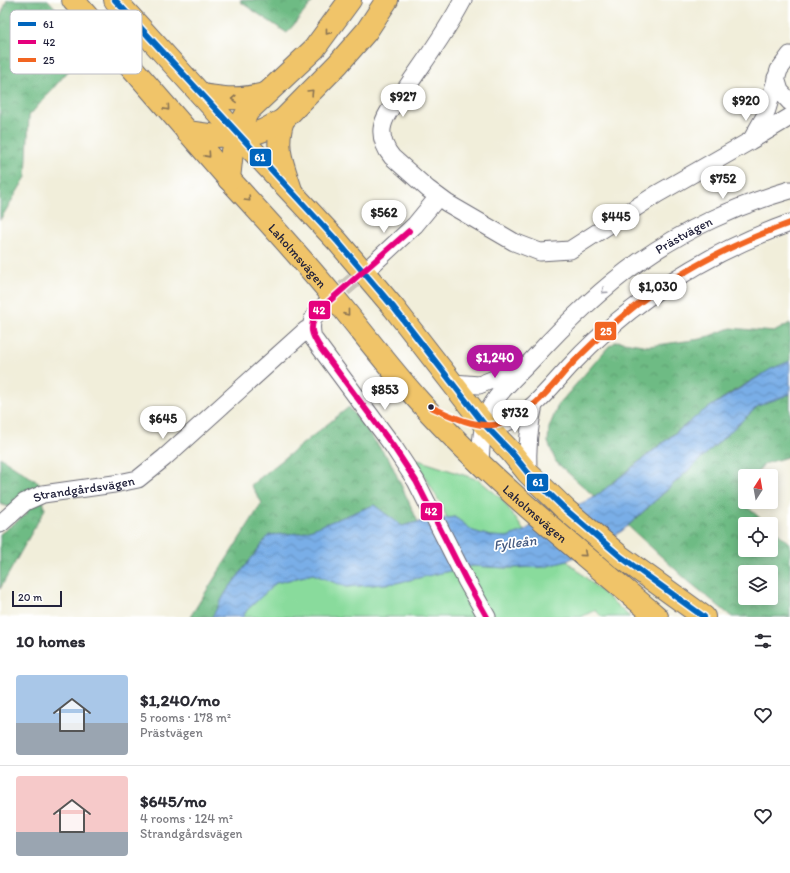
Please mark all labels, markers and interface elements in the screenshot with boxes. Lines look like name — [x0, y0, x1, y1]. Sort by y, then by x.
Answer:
legend — [10, 10, 142, 74]
text: 61 — [43, 18, 54, 31]
one-way arrow — [325, 27, 332, 34]
text: 42 — [43, 36, 56, 49]
text: 25 — [43, 54, 55, 67]
pin: $927 — [379, 84, 427, 118]
pin: $920 — [722, 88, 770, 122]
one-way arrow — [306, 89, 313, 97]
text: $927 — [390, 89, 416, 104]
text: $920 — [732, 93, 760, 108]
one-way arrow — [231, 94, 237, 103]
one-way arrow — [162, 104, 169, 111]
line badge: 61 — [249, 148, 272, 167]
one-way arrow — [203, 151, 210, 158]
text: 61 — [255, 151, 266, 164]
pin: $752 — [699, 166, 747, 200]
text: $752 — [710, 171, 736, 186]
one-way arrow — [243, 194, 251, 202]
pin: $562 — [360, 200, 408, 234]
pin: $445 — [592, 204, 640, 238]
text: $562 — [370, 205, 398, 220]
text: $445 — [601, 209, 631, 224]
street label: Prästvägen — [652, 213, 715, 257]
street label: Laholmsvägen — [266, 220, 330, 291]
pin: $1,030 — [625, 274, 691, 308]
text: $1,030 — [639, 279, 677, 294]
one-way arrow — [602, 286, 609, 293]
line badge: 42 — [308, 300, 331, 320]
text: 42 — [313, 304, 325, 317]
one-way arrow — [342, 308, 349, 315]
line badge: 25 — [594, 321, 617, 341]
text: 25 — [600, 325, 612, 338]
pin: $1,240 — [462, 345, 528, 379]
text: $1,240 — [476, 350, 514, 365]
pin: $853 — [361, 377, 409, 411]
text: $853 — [371, 382, 399, 397]
pin: $732 — [491, 400, 539, 434]
unlabelled marker — [426, 402, 436, 412]
text: $732 — [502, 405, 528, 420]
pin: $645 — [139, 406, 187, 440]
text: $645 — [149, 411, 177, 426]
north arrow — [738, 469, 778, 509]
map controls — [738, 469, 778, 605]
street label: Strandgårdsvägen — [31, 472, 136, 505]
line badge: 61 — [526, 473, 549, 492]
text: 61 — [533, 476, 544, 489]
street label: Laholmsvägen — [500, 481, 571, 546]
line badge: 42 — [420, 502, 443, 521]
text: 42 — [425, 505, 437, 518]
button: locate — [738, 517, 778, 557]
water label: Fylleån — [493, 532, 538, 554]
one-way arrow — [579, 550, 586, 557]
button: layers — [738, 565, 778, 605]
scale bar — [12, 589, 62, 608]
text: 20 m — [18, 591, 42, 604]
icon: filters — [752, 630, 774, 652]
text: 10 homes — [16, 631, 85, 651]
text: $1,240/mo — [140, 690, 220, 710]
icon: home — [48, 691, 96, 739]
icon: heart — [752, 704, 774, 726]
text: 5 rooms · 178 m² — [140, 710, 231, 725]
text: Prästvägen — [140, 725, 203, 740]
text: $645/mo — [140, 791, 207, 811]
icon: home — [48, 792, 96, 840]
icon: heart — [752, 805, 774, 827]
text: 4 rooms · 124 m² — [140, 811, 233, 826]
text: Strandgårdsvägen — [140, 826, 243, 841]

